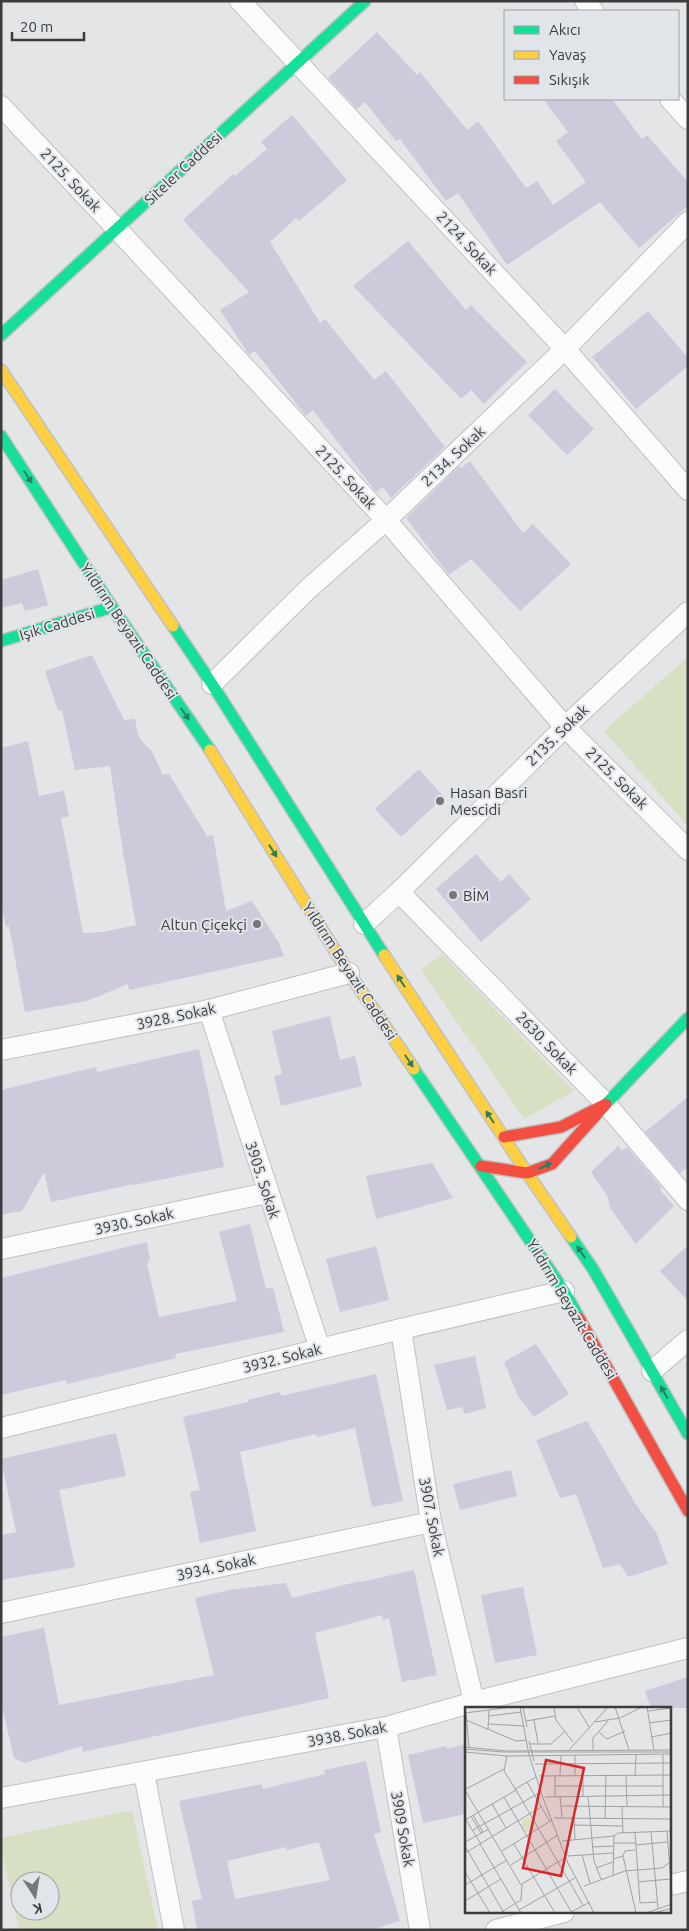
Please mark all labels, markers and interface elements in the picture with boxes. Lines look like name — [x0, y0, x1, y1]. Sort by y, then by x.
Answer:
scale bar — [12, 10, 85, 42]
legend — [504, 10, 679, 100]
text: 20 m — [20, 18, 53, 35]
text: Akıcı — [549, 21, 581, 38]
text: Yavaş — [549, 46, 586, 63]
text: Sıkışık — [549, 71, 590, 88]
street label: Siteler Caddesi — [141, 128, 225, 208]
street label: 2125. Sokak — [37, 145, 105, 216]
street label: 2124. Sokak — [433, 208, 501, 279]
street label: 2134. Sokak — [418, 422, 489, 490]
street label: 2125. Sokak — [312, 442, 380, 513]
one-way arrow — [23, 470, 32, 483]
street label: Yıldırım Beyazıt Caddesi — [77, 560, 181, 702]
street label: Işık Caddesi — [17, 604, 97, 644]
street label: 2135. Sokak — [522, 701, 592, 769]
one-way arrow — [180, 707, 190, 721]
street label: 2125. Sokak — [583, 744, 652, 813]
place label: Hasan Basri Mescidi — [450, 784, 527, 818]
marker: Hasan Basri Mescidi — [434, 795, 446, 807]
one-way arrow — [269, 844, 278, 857]
place label: BİM — [463, 887, 489, 904]
marker: BİM — [447, 889, 459, 901]
street label: Yıldırım Beyazıt Caddesi — [299, 899, 401, 1043]
place label: Altun Çiçekçi — [161, 916, 247, 933]
marker: Altun Çiçekçi — [251, 918, 263, 930]
one-way arrow — [397, 974, 406, 988]
street label: 3928. Sokak — [135, 999, 218, 1033]
street label: 2630. Sokak — [513, 1008, 581, 1078]
one-way arrow — [404, 1054, 414, 1067]
one-way arrow — [486, 1110, 495, 1124]
street label: 3905. Sokak — [242, 1139, 284, 1221]
one-way arrow — [538, 1161, 552, 1169]
street label: 3930. Sokak — [93, 1204, 176, 1238]
street label: Yıldırım Beyazıt Caddesi — [523, 1236, 621, 1382]
one-way arrow — [576, 1245, 586, 1258]
street label: 3932. Sokak — [241, 1340, 323, 1376]
one-way arrow — [659, 1385, 668, 1398]
street label: 3907. Sokak — [416, 1476, 448, 1559]
street label: 3934. Sokak — [175, 1550, 258, 1584]
inset map — [465, 1707, 672, 1914]
street label: 3938. Sokak — [306, 1718, 389, 1750]
street label: 3909 Sokak — [388, 1790, 418, 1869]
north arrow — [10, 1871, 60, 1921]
text: K — [31, 1900, 44, 1918]

